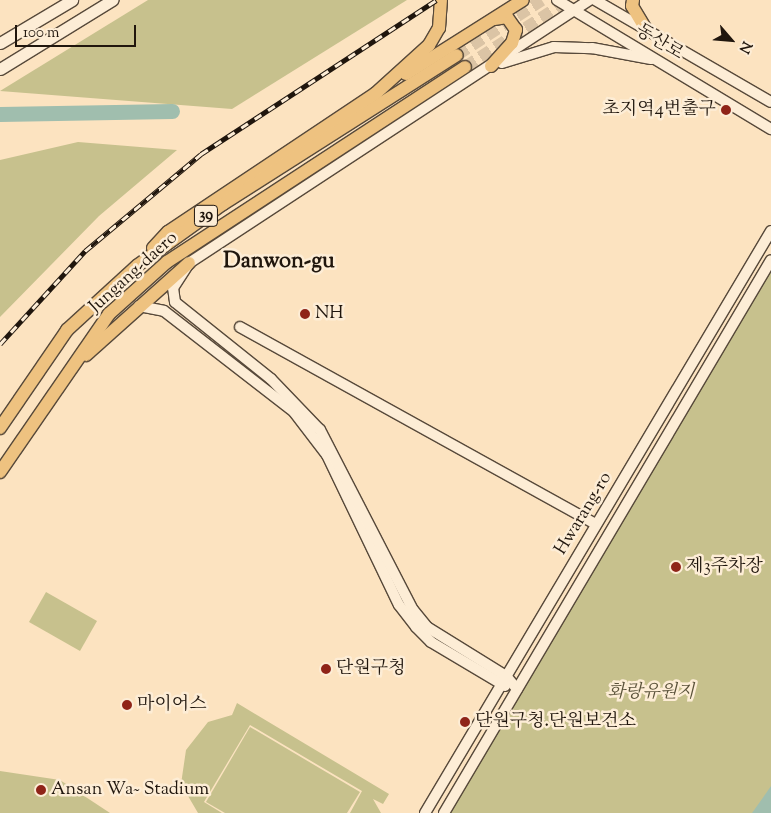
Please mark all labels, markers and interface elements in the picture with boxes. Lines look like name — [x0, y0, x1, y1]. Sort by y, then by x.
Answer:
scale bar — [18, 15, 139, 47]
north arrow — [706, 15, 756, 65]
street label: 동산로 — [631, 20, 687, 66]
text: 100 m — [23, 23, 59, 44]
text: N — [733, 37, 756, 56]
place label: 초지역4번출구 — [603, 99, 716, 121]
marker: 초지역4번출구 — [720, 104, 732, 116]
road number: 39 — [194, 202, 218, 230]
street label: Jungang-daero — [85, 228, 183, 318]
district label: Danwon-gu — [223, 250, 335, 276]
place label: NH — [315, 303, 344, 325]
marker: NH — [299, 308, 311, 320]
street label: Hwarang-ro — [551, 469, 617, 559]
place label: 제3주차장 — [686, 556, 763, 578]
marker: 제3주차장 — [670, 561, 682, 573]
place label: 단원구청 — [336, 658, 406, 680]
marker: 단원구청 — [320, 663, 332, 675]
park label: 화랑유원지 — [608, 682, 694, 704]
place label: 마이어스 — [137, 694, 207, 716]
marker: 마이어스 — [121, 699, 133, 711]
place label: 단원구청.단원보건소 — [475, 711, 636, 733]
marker: 단원구청.단원보건소 — [459, 716, 471, 728]
place label: Ansan Wa~ Stadium — [51, 779, 209, 801]
marker: Ansan Wa~ Stadium — [35, 784, 47, 796]

